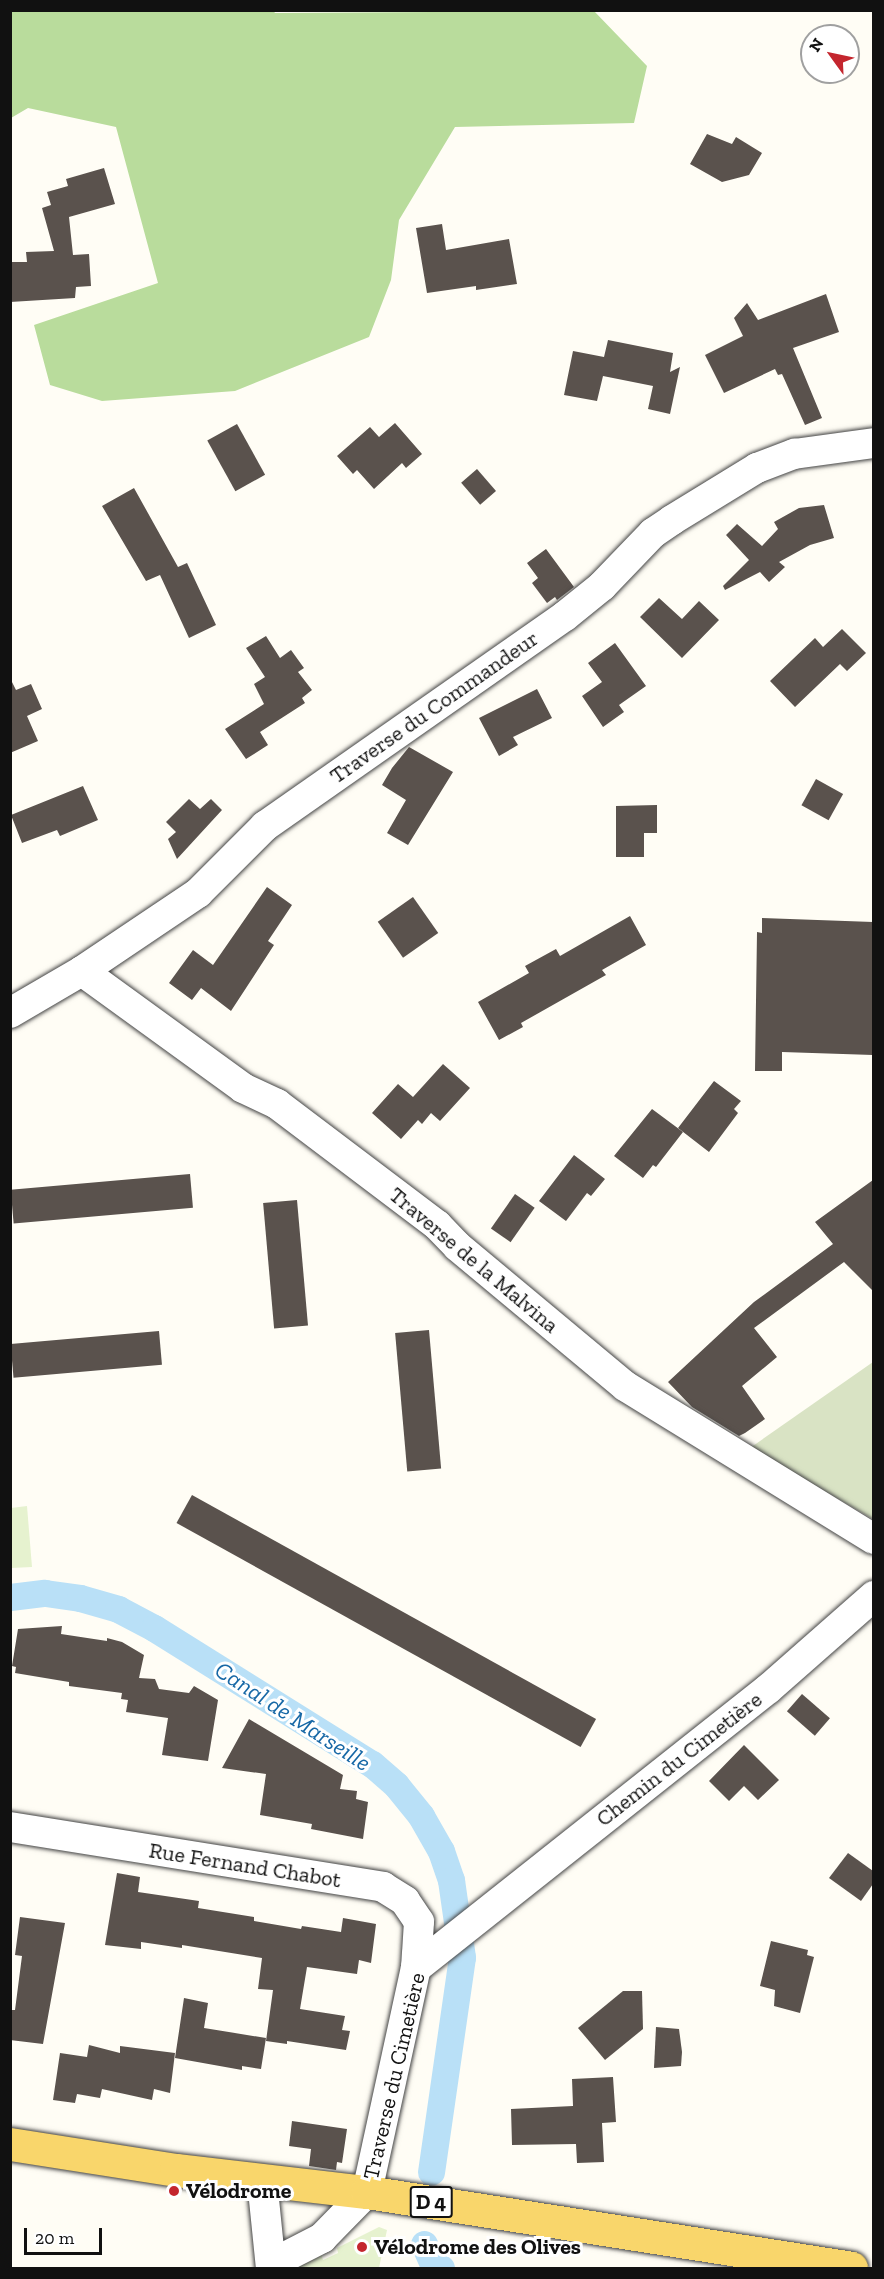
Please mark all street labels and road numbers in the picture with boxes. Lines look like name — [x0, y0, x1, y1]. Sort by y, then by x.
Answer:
street label: Traverse du Commandeur — [325, 625, 543, 789]
street label: Traverse de la Malvina — [384, 1181, 564, 1339]
street label: Chemin du Cimetière — [591, 1686, 767, 1832]
street label: Rue Fernand Chabot — [147, 1837, 343, 1893]
street label: Traverse du Cimetière — [357, 1970, 431, 2182]
road number: D 4 — [408, 2184, 454, 2220]

